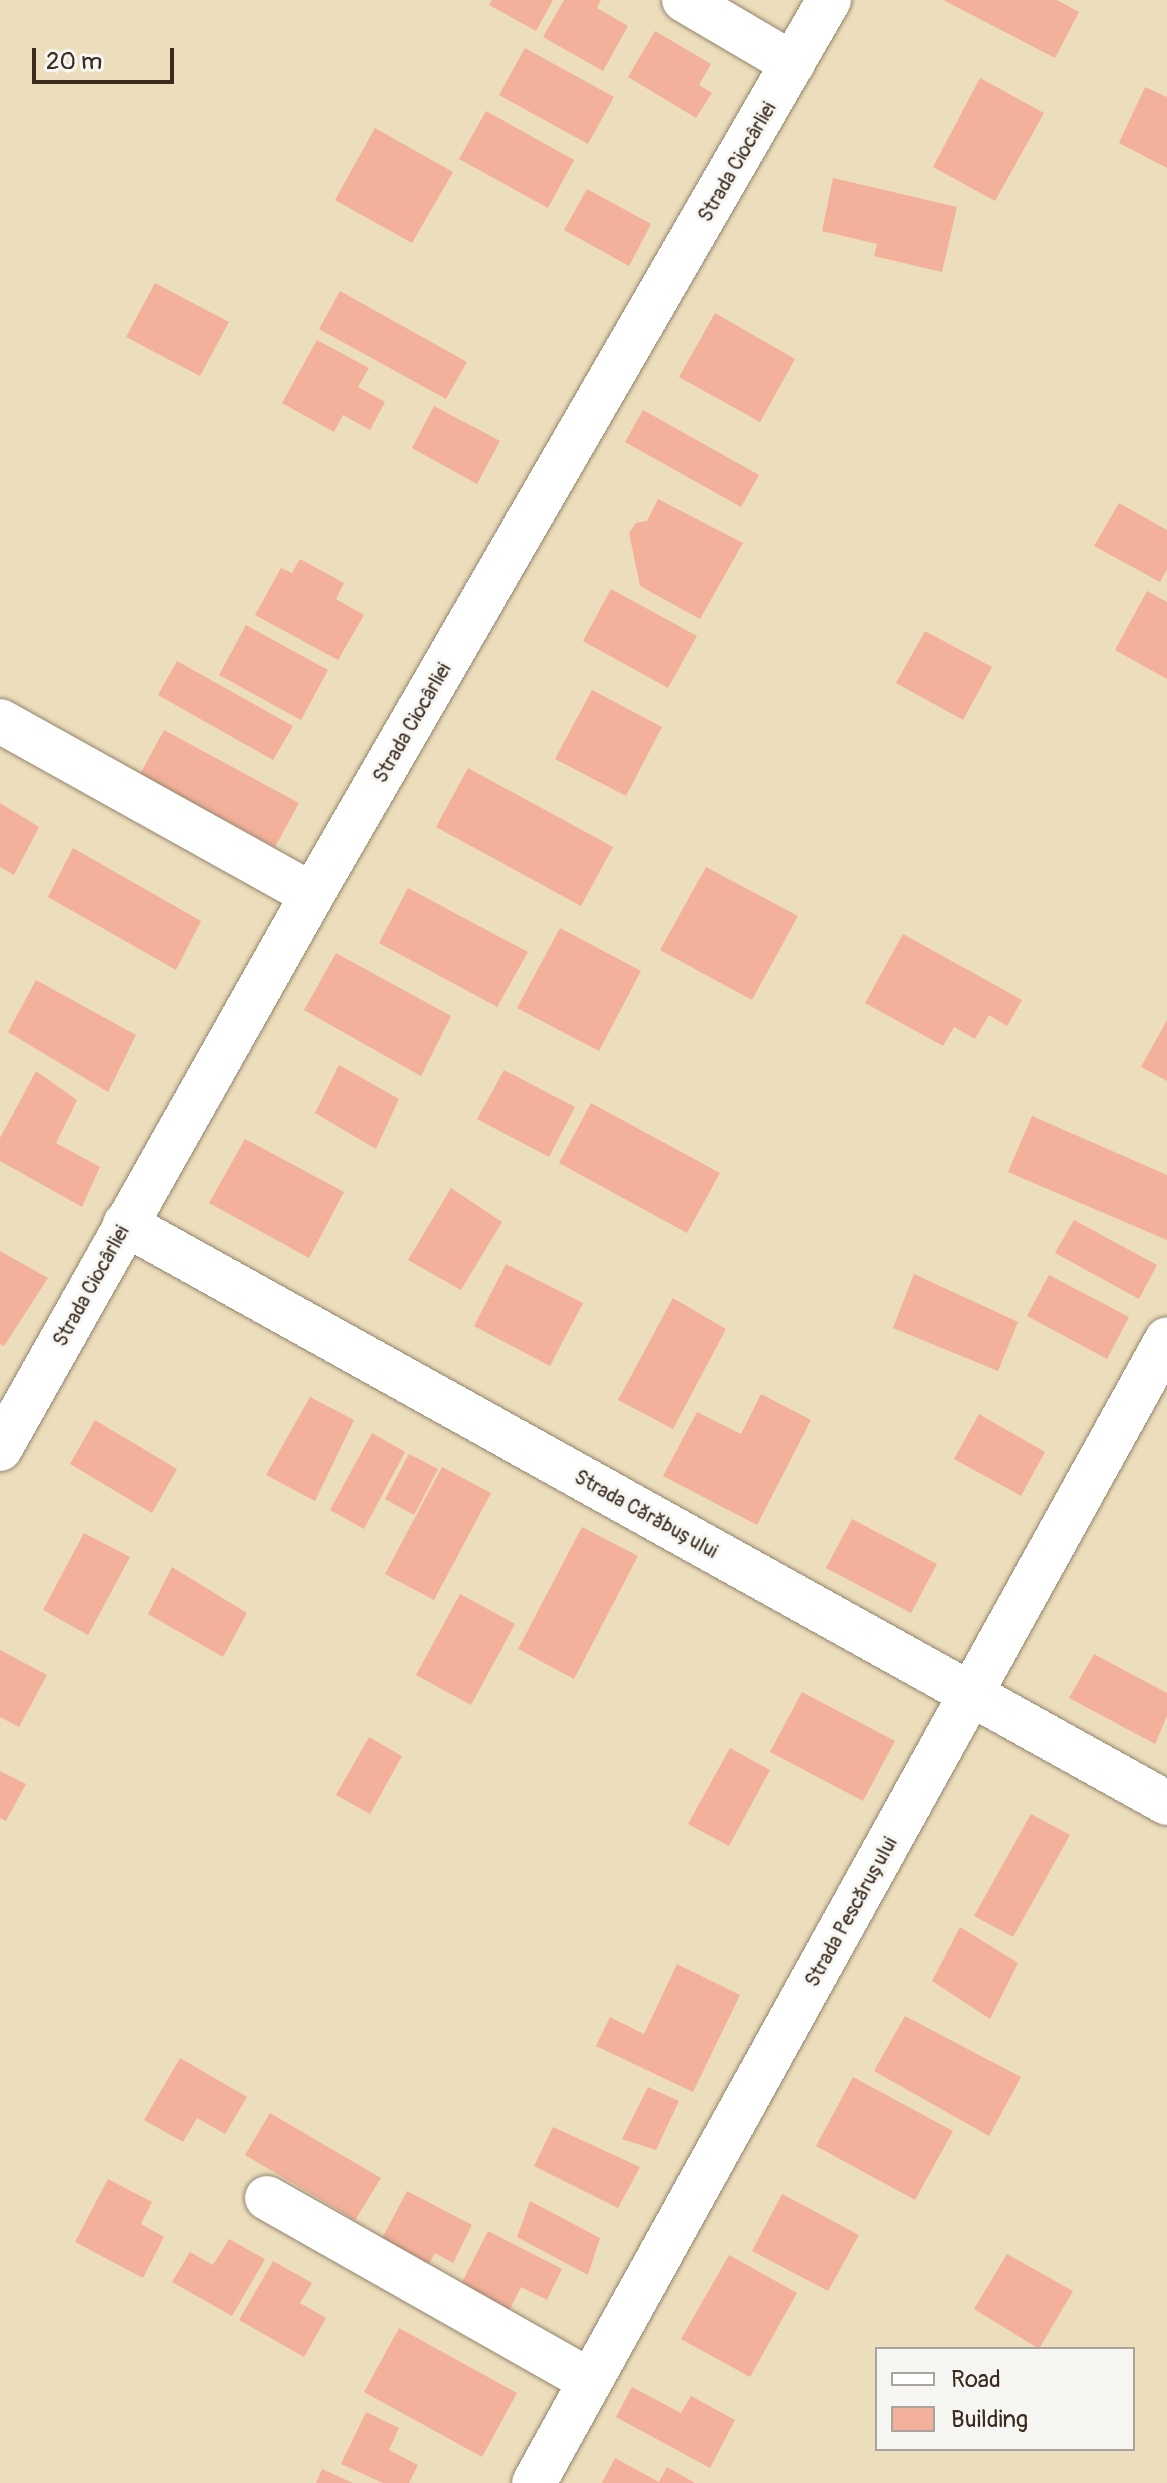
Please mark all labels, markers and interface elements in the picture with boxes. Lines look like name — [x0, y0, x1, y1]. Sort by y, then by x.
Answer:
scale bar — [36, 32, 178, 82]
text: 20 m — [46, 47, 102, 76]
street label: Strada Ciocârliei — [693, 98, 781, 226]
street label: Strada Ciocârliei — [368, 659, 456, 787]
street label: Strada Ciocârliei — [48, 1221, 134, 1351]
street label: Strada Cărăbușului — [570, 1465, 722, 1563]
street label: Strada Pescărușului — [800, 1833, 902, 1991]
legend — [875, 2347, 1135, 2451]
text: Road — [951, 2365, 1001, 2394]
text: Building — [951, 2405, 1028, 2434]

